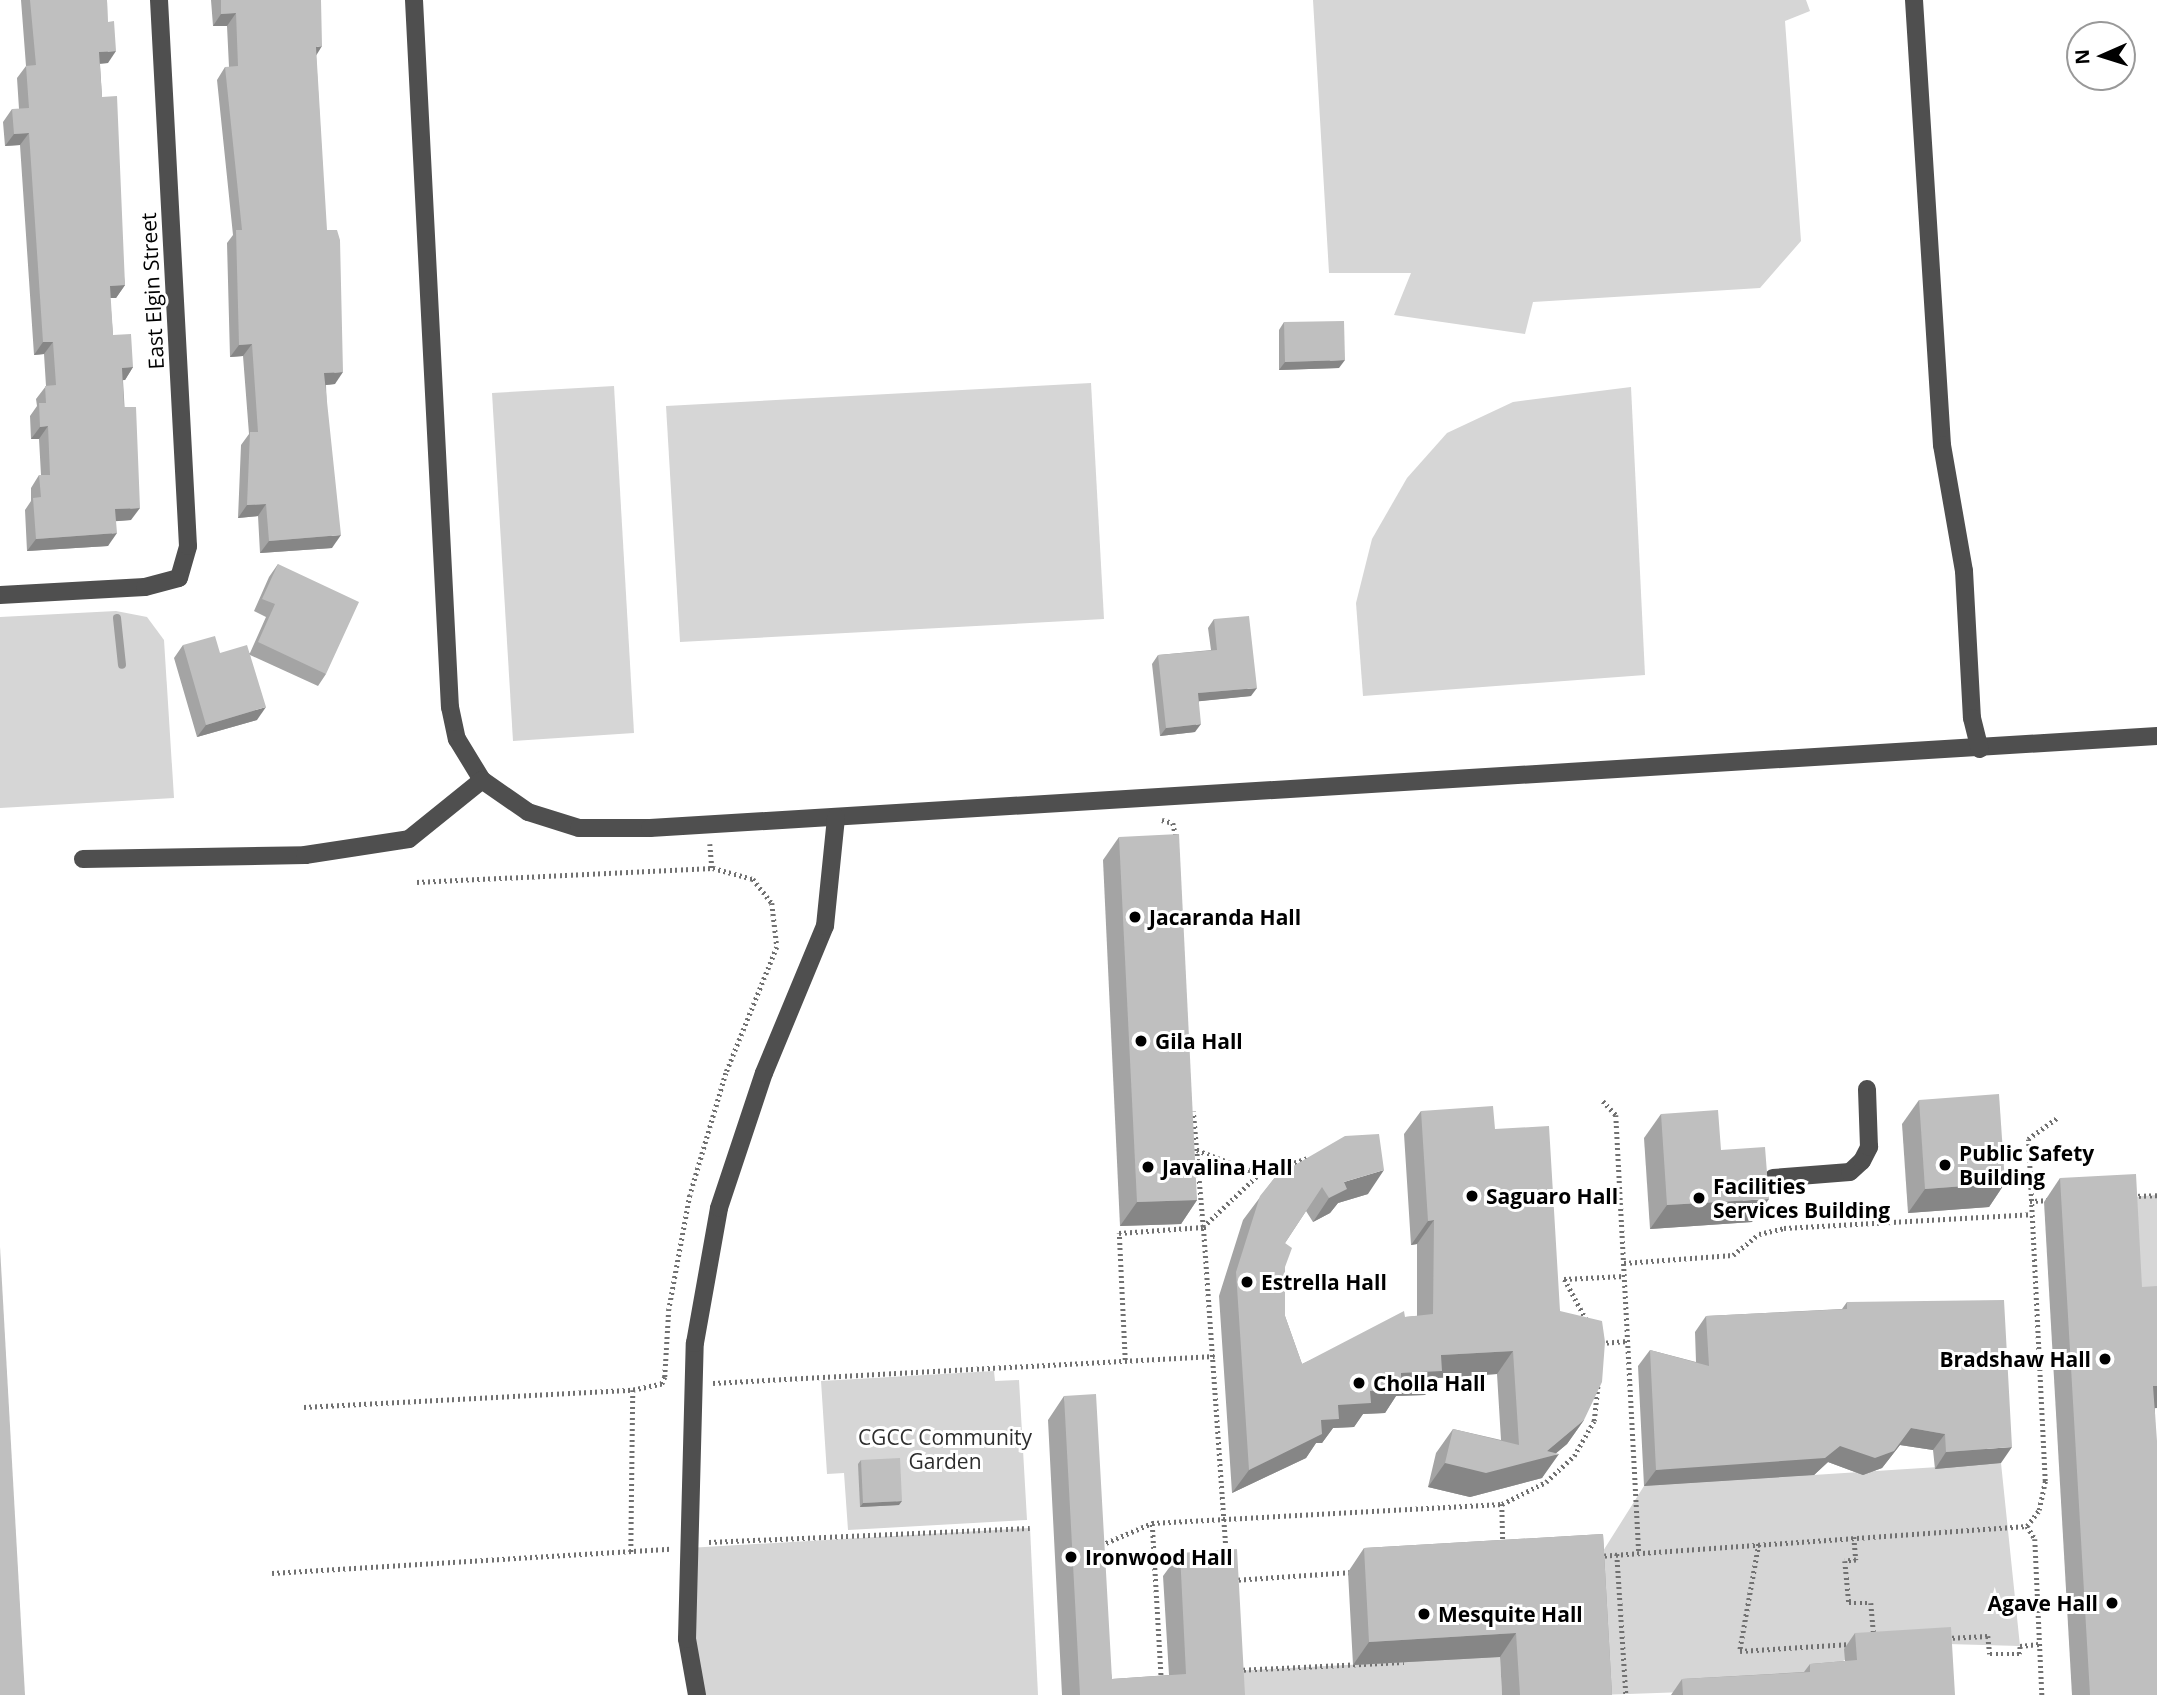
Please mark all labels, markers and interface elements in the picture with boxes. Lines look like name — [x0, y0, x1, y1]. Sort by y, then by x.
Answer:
north arrow — [2066, 21, 2136, 91]
text: N — [2069, 49, 2095, 65]
street label: East Elgin Street — [135, 212, 169, 370]
place label: Jacaranda Hall — [1149, 904, 1301, 930]
marker: Jacaranda Hall — [1127, 909, 1143, 925]
place label: Gila Hall — [1155, 1028, 1243, 1054]
marker: Gila Hall — [1133, 1033, 1149, 1049]
place label: Public Safety Building — [1959, 1140, 2094, 1190]
place label: Javalina Hall — [1162, 1154, 1293, 1180]
marker: Public Safety Building — [1937, 1157, 1953, 1173]
marker: Javalina Hall — [1140, 1159, 1156, 1175]
place label: Facilities Services Building — [1713, 1173, 1890, 1223]
place label: Saguaro Hall — [1486, 1183, 1618, 1209]
marker: Saguaro Hall — [1464, 1188, 1480, 1204]
marker: Facilities Services Building — [1691, 1190, 1707, 1206]
place label: Estrella Hall — [1261, 1269, 1387, 1295]
marker: Estrella Hall — [1239, 1274, 1255, 1290]
place label: Bradshaw Hall — [1939, 1346, 2091, 1372]
marker: Bradshaw Hall — [2097, 1351, 2113, 1367]
place label: Cholla Hall — [1373, 1370, 1486, 1396]
marker: Cholla Hall — [1351, 1375, 1367, 1391]
park label: CGCC Community Garden — [858, 1424, 1032, 1474]
place label: Ironwood Hall — [1085, 1544, 1233, 1570]
marker: Ironwood Hall — [1063, 1549, 1079, 1565]
place label: Agave Hall — [1988, 1590, 2098, 1616]
marker: Agave Hall — [2104, 1595, 2120, 1611]
place label: Mesquite Hall — [1438, 1601, 1583, 1627]
marker: Mesquite Hall — [1416, 1606, 1432, 1622]

